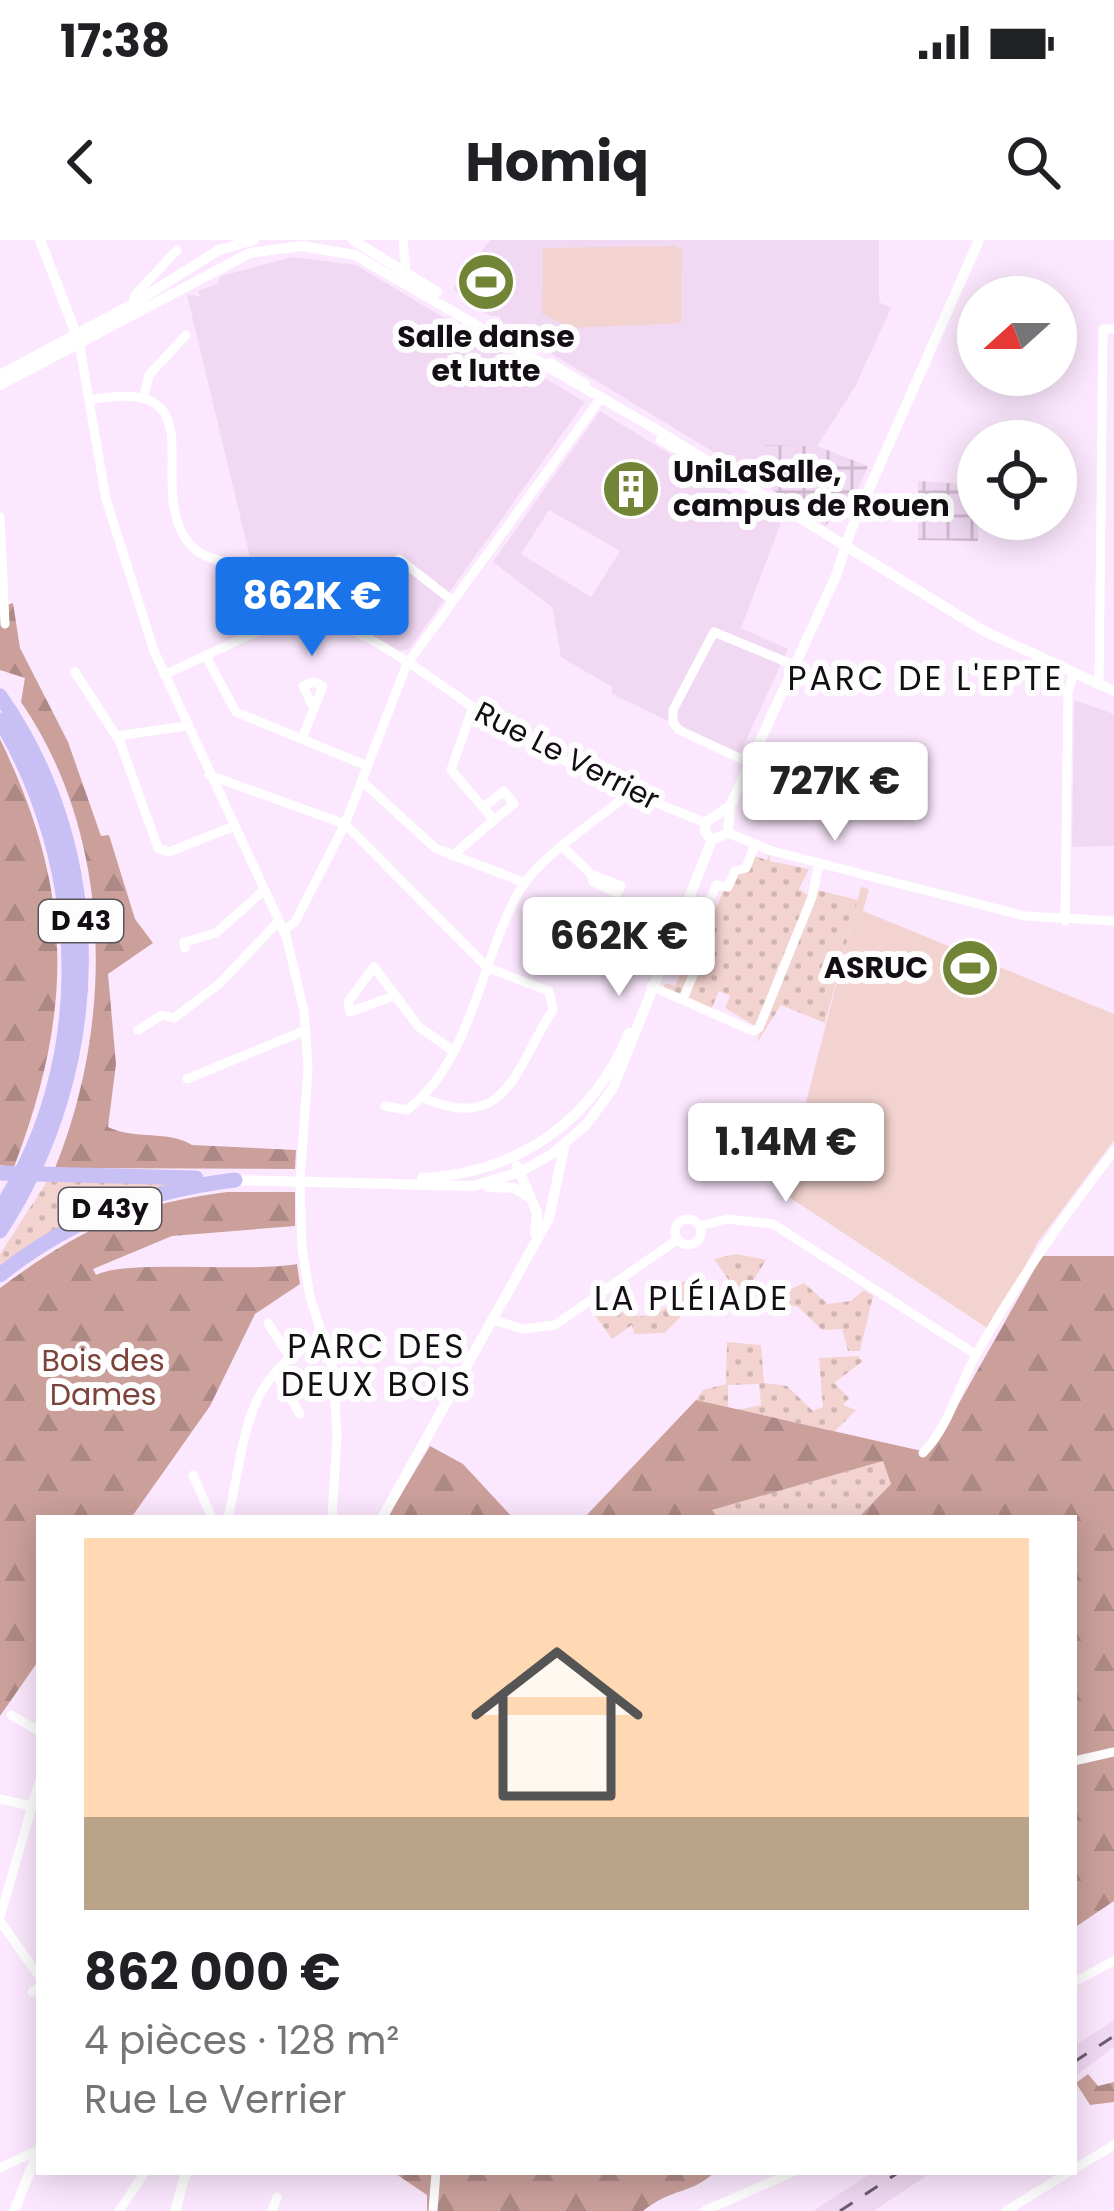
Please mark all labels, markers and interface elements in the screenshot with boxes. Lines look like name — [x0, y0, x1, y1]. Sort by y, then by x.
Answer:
text: 17:38 — [60, 10, 170, 73]
text: Homiq — [465, 124, 649, 200]
icon: back — [48, 129, 114, 195]
icon: search — [1000, 129, 1066, 195]
sports icon: Salle danse et lutte — [455, 251, 517, 313]
north arrow — [957, 276, 1077, 396]
map controls — [957, 276, 1077, 540]
place label: Salle danse et lutte — [397, 315, 575, 392]
button: locate — [957, 420, 1077, 540]
place label: UniLaSalle, campus de Rouen — [673, 450, 950, 527]
building icon: UniLaSalle, campus de Rouen — [600, 458, 662, 520]
pin: 862K € — [214, 557, 410, 659]
text: 862K € — [243, 568, 381, 623]
district label: PARC DE L'EPTE — [787, 655, 1065, 702]
street label: Rue Le Verrier — [467, 691, 667, 821]
pin: 727K € — [737, 742, 933, 844]
text: 727K € — [770, 753, 900, 808]
pin: 662K € — [521, 897, 717, 999]
road number: D 43 — [39, 900, 123, 942]
text: 662K € — [550, 908, 688, 963]
sports icon: ASRUC — [939, 937, 1001, 999]
place label: ASRUC — [824, 946, 928, 989]
pin: 1.14M € — [675, 1103, 897, 1205]
text: 1.14M € — [715, 1114, 857, 1169]
road number: D 43y — [59, 1188, 161, 1230]
district label: LA PLÉIADE — [594, 1275, 790, 1322]
district label: PARC DES DEUX BOIS — [281, 1323, 473, 1408]
park label: Bois des Dames — [41, 1339, 165, 1416]
icon: home — [449, 1616, 665, 1832]
text: 862 000 € — [84, 1936, 341, 2008]
text: 4 pièces · 128 m² — [84, 2013, 399, 2068]
text: Rue Le Verrier — [84, 2072, 347, 2127]

